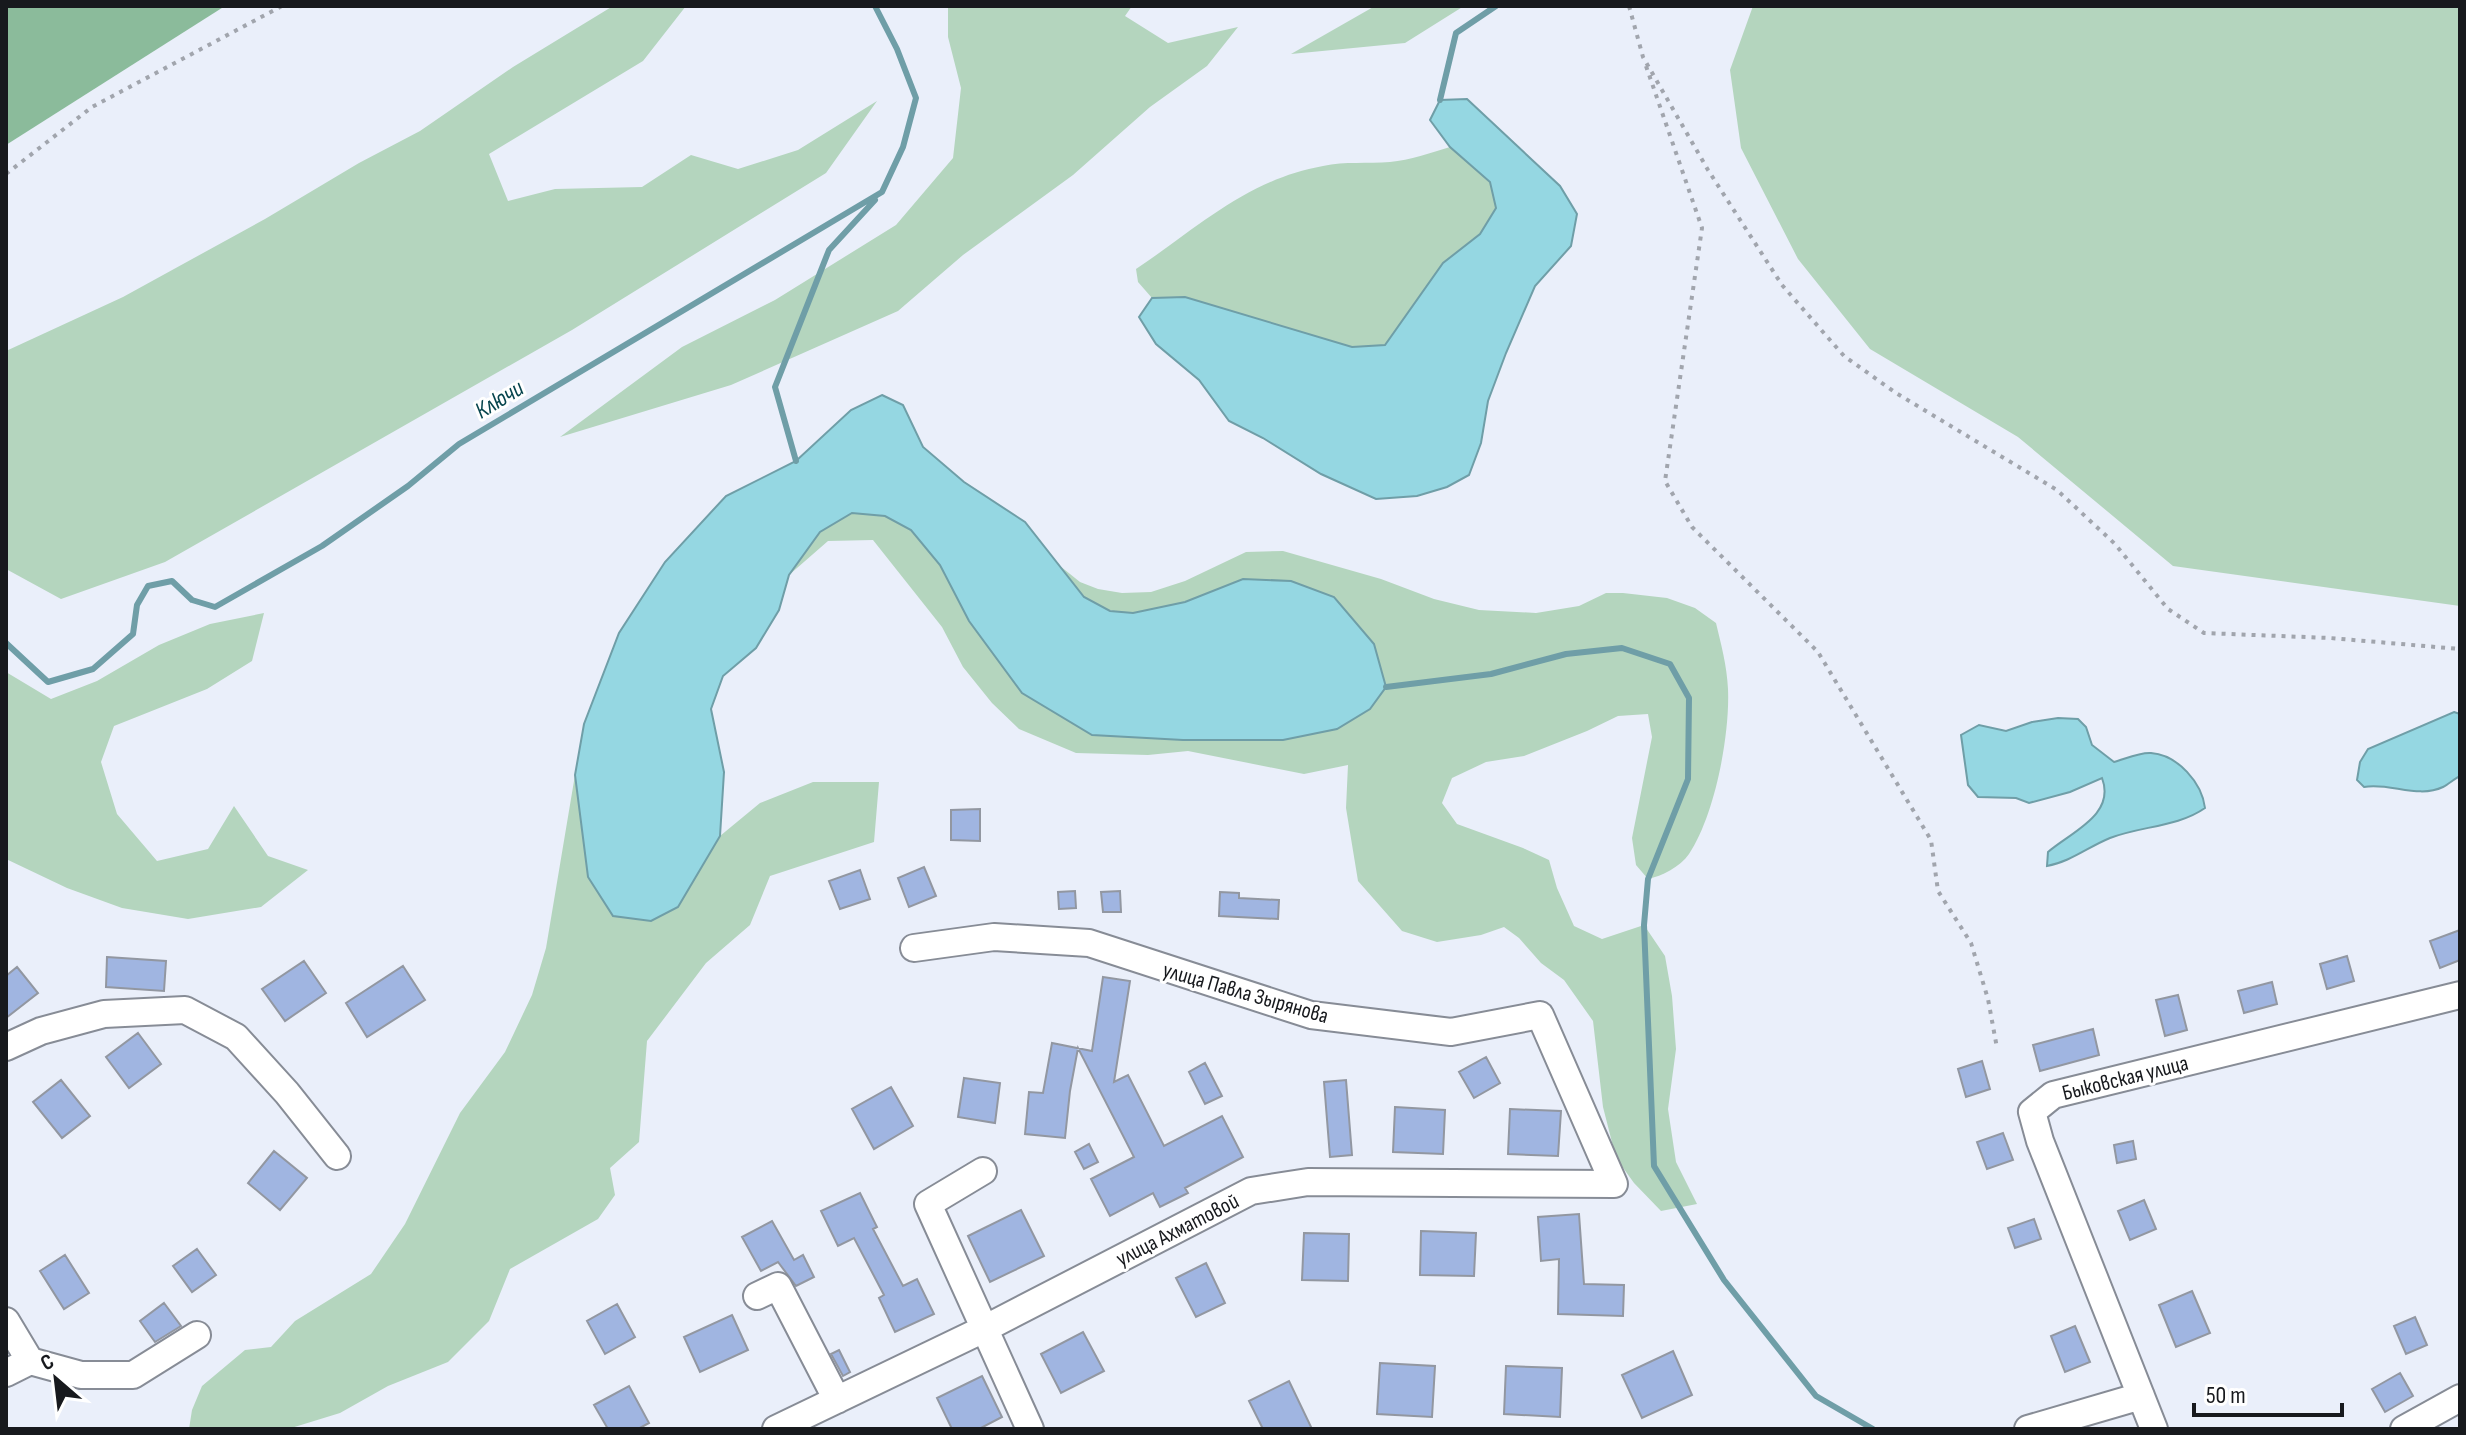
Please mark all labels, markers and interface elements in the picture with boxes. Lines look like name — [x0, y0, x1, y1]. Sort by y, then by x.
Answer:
water label: Ключи — [470, 374, 529, 425]
street label: улица Павла Зырянова — [1160, 957, 1332, 1030]
street label: Быковская улица — [2059, 1050, 2191, 1107]
street label: улица Ахматовой — [1112, 1188, 1244, 1273]
north arrow — [16, 1339, 96, 1419]
text: С — [36, 1348, 59, 1377]
scale bar — [2194, 1367, 2342, 1417]
text: 50 m — [2206, 1381, 2246, 1410]

